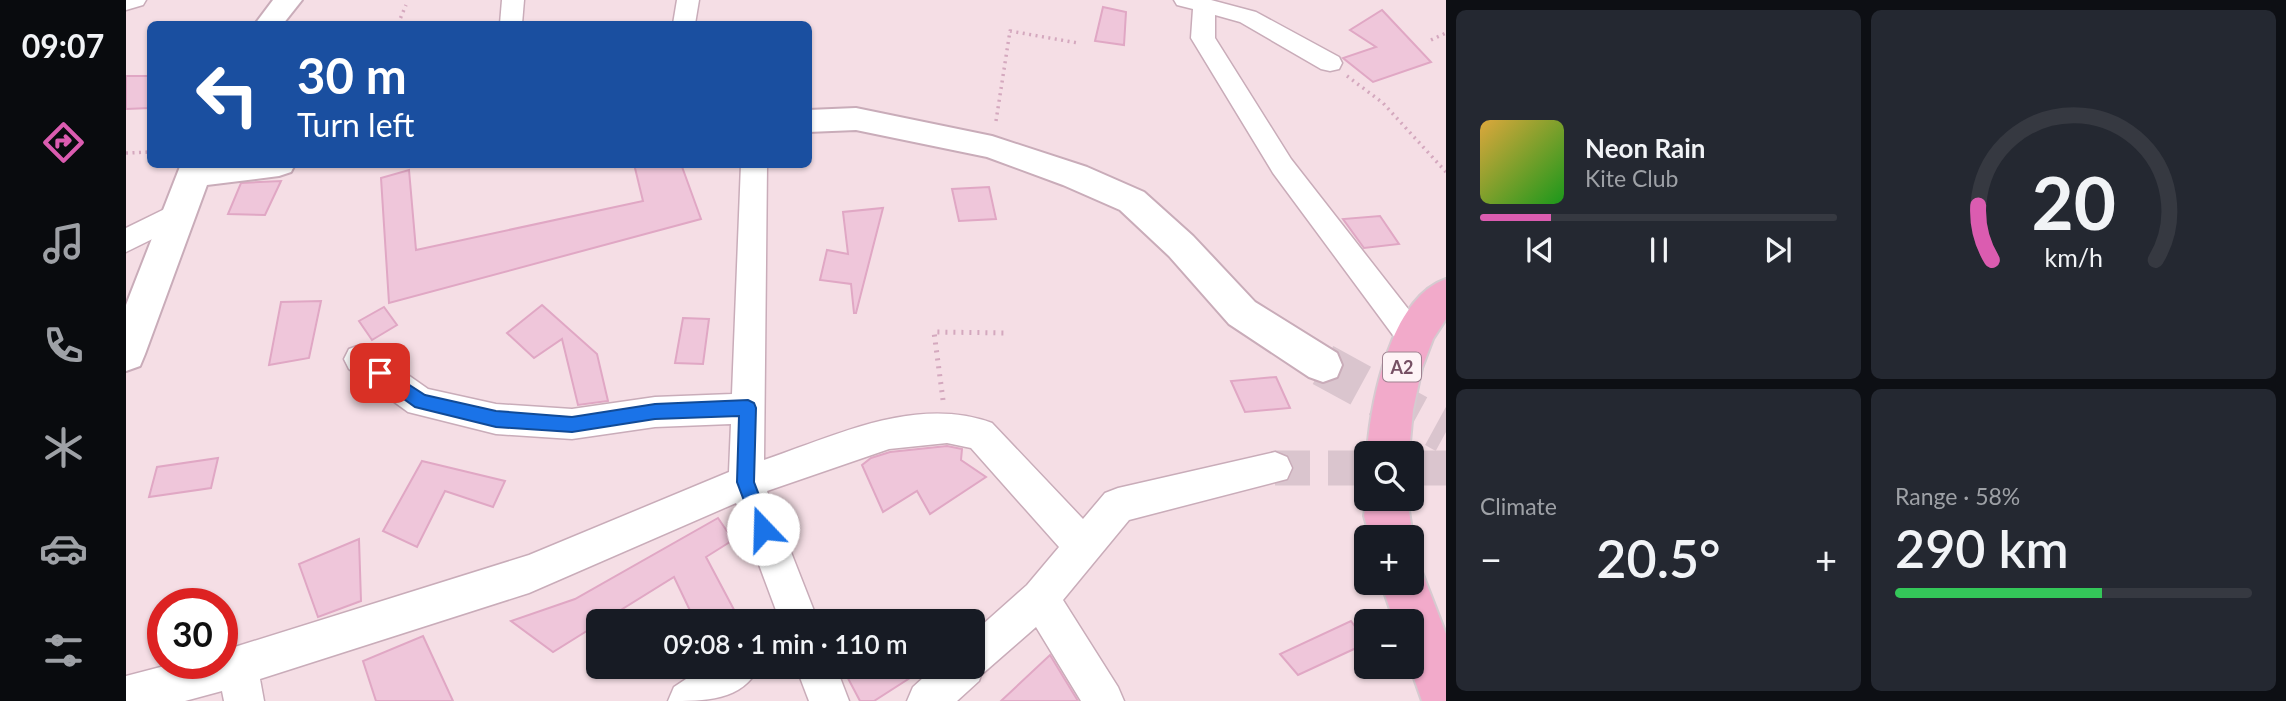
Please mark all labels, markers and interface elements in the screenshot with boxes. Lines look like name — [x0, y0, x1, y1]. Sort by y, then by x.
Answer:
text: 09:07 — [22, 26, 104, 65]
text: 30 m — [297, 46, 407, 104]
icon: left — [182, 49, 273, 140]
text: Turn left — [297, 105, 414, 144]
icon: directions — [39, 118, 88, 167]
text: Neon Rain — [1585, 132, 1705, 164]
text: 20 — [2031, 159, 2116, 247]
text: Kite Club — [1585, 164, 1678, 192]
icon: music — [39, 219, 88, 268]
icon: previous — [1521, 231, 1559, 269]
icon: pause — [1640, 231, 1678, 269]
icon: next — [1759, 231, 1797, 269]
text: km/h — [2044, 242, 2103, 272]
icon: phone — [39, 321, 88, 370]
pin — [350, 343, 410, 403]
road number: A2 — [1383, 352, 1421, 382]
icon: arrive — [361, 354, 399, 392]
icon: climate — [39, 423, 88, 472]
map controls — [1354, 441, 1424, 679]
button: search — [1354, 441, 1424, 511]
text: Range · 58% — [1895, 482, 2020, 510]
position arrow — [726, 492, 800, 566]
text: Climate — [1480, 492, 1557, 520]
text: 290 km — [1895, 517, 2069, 579]
icon: car — [39, 524, 88, 573]
button: + — [1354, 525, 1424, 595]
text: 20.5° — [1596, 527, 1721, 589]
text: − — [1480, 536, 1502, 582]
text: + — [1815, 536, 1837, 582]
speed limit sign: 30 — [147, 588, 238, 679]
button: − — [1354, 609, 1424, 679]
icon: filters — [39, 626, 88, 675]
text: 09:08 · 1 min · 110 m — [663, 628, 908, 660]

